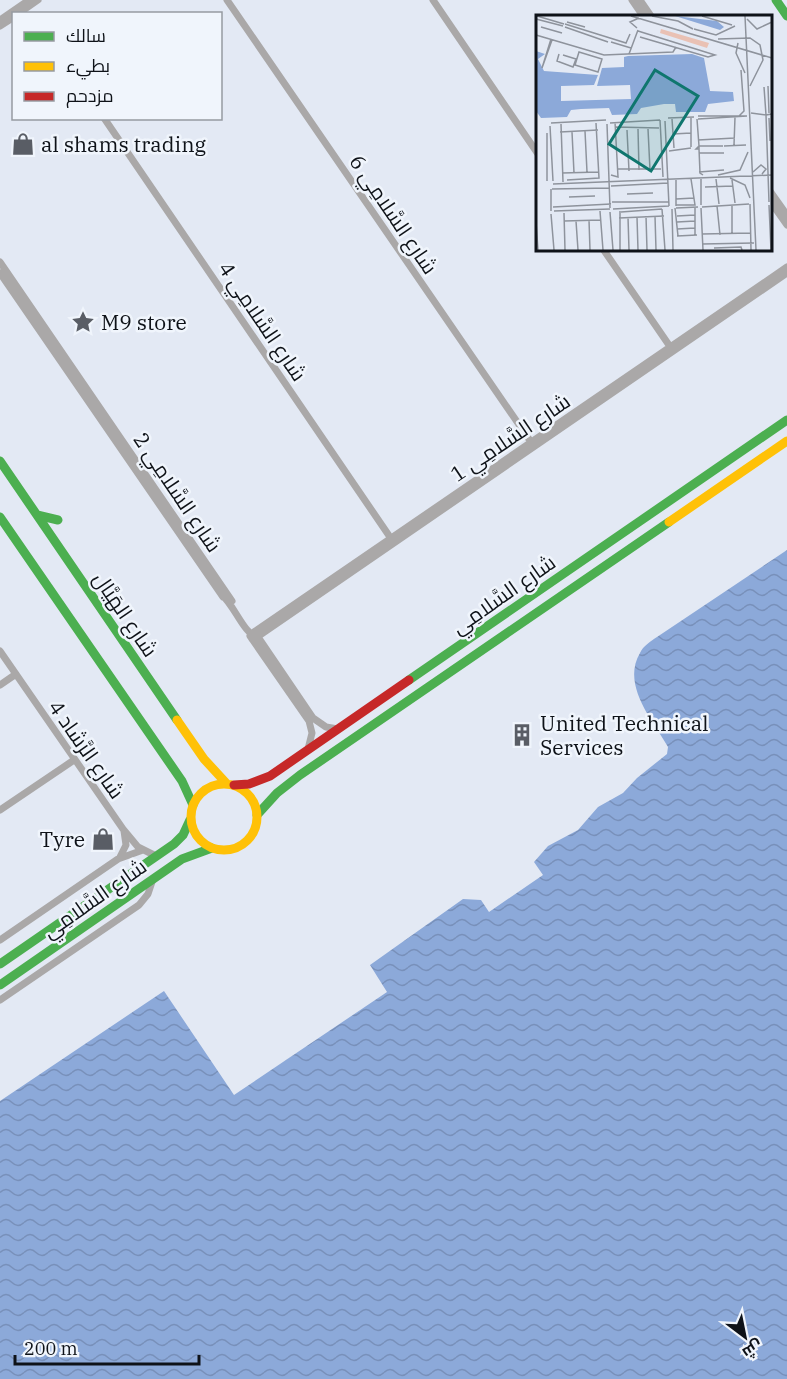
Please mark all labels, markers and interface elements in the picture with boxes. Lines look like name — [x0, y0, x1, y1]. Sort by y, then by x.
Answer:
legend — [12, 12, 222, 120]
inset map — [536, 15, 772, 250]
text: سالك — [66, 24, 106, 47]
text: بطيء — [66, 54, 110, 80]
text: مزدحم — [66, 84, 114, 108]
place label: al shams trading — [41, 130, 207, 158]
shop icon: al shams trading — [10, 131, 36, 157]
street label: شارع السَّلامِي 6 — [341, 149, 444, 281]
street label: شارع السَّلامِي 4 — [210, 256, 313, 388]
place label: M9 store — [101, 308, 187, 336]
place icon: M9 store — [70, 309, 96, 335]
street label: شارع السَّلامِي 1 — [445, 387, 577, 490]
street label: شارع السَّلامِي 2 — [125, 427, 228, 559]
street label: شارع السَّلامِي — [445, 548, 562, 643]
street label: شارع الهَيَّال — [86, 566, 165, 663]
street label: شارع الرَّشاد 4 — [42, 694, 131, 804]
place label: United Technical Services — [540, 709, 709, 761]
building icon: United Technical Services — [509, 722, 535, 748]
place label: Tyre — [39, 825, 85, 853]
shop icon: Tyre — [90, 826, 116, 852]
street label: شارع السَّلامِي — [36, 852, 153, 947]
north arrow — [715, 1307, 775, 1367]
scale bar — [15, 1328, 200, 1366]
text: ش — [739, 1336, 767, 1364]
text: 200 m — [24, 1337, 78, 1360]

